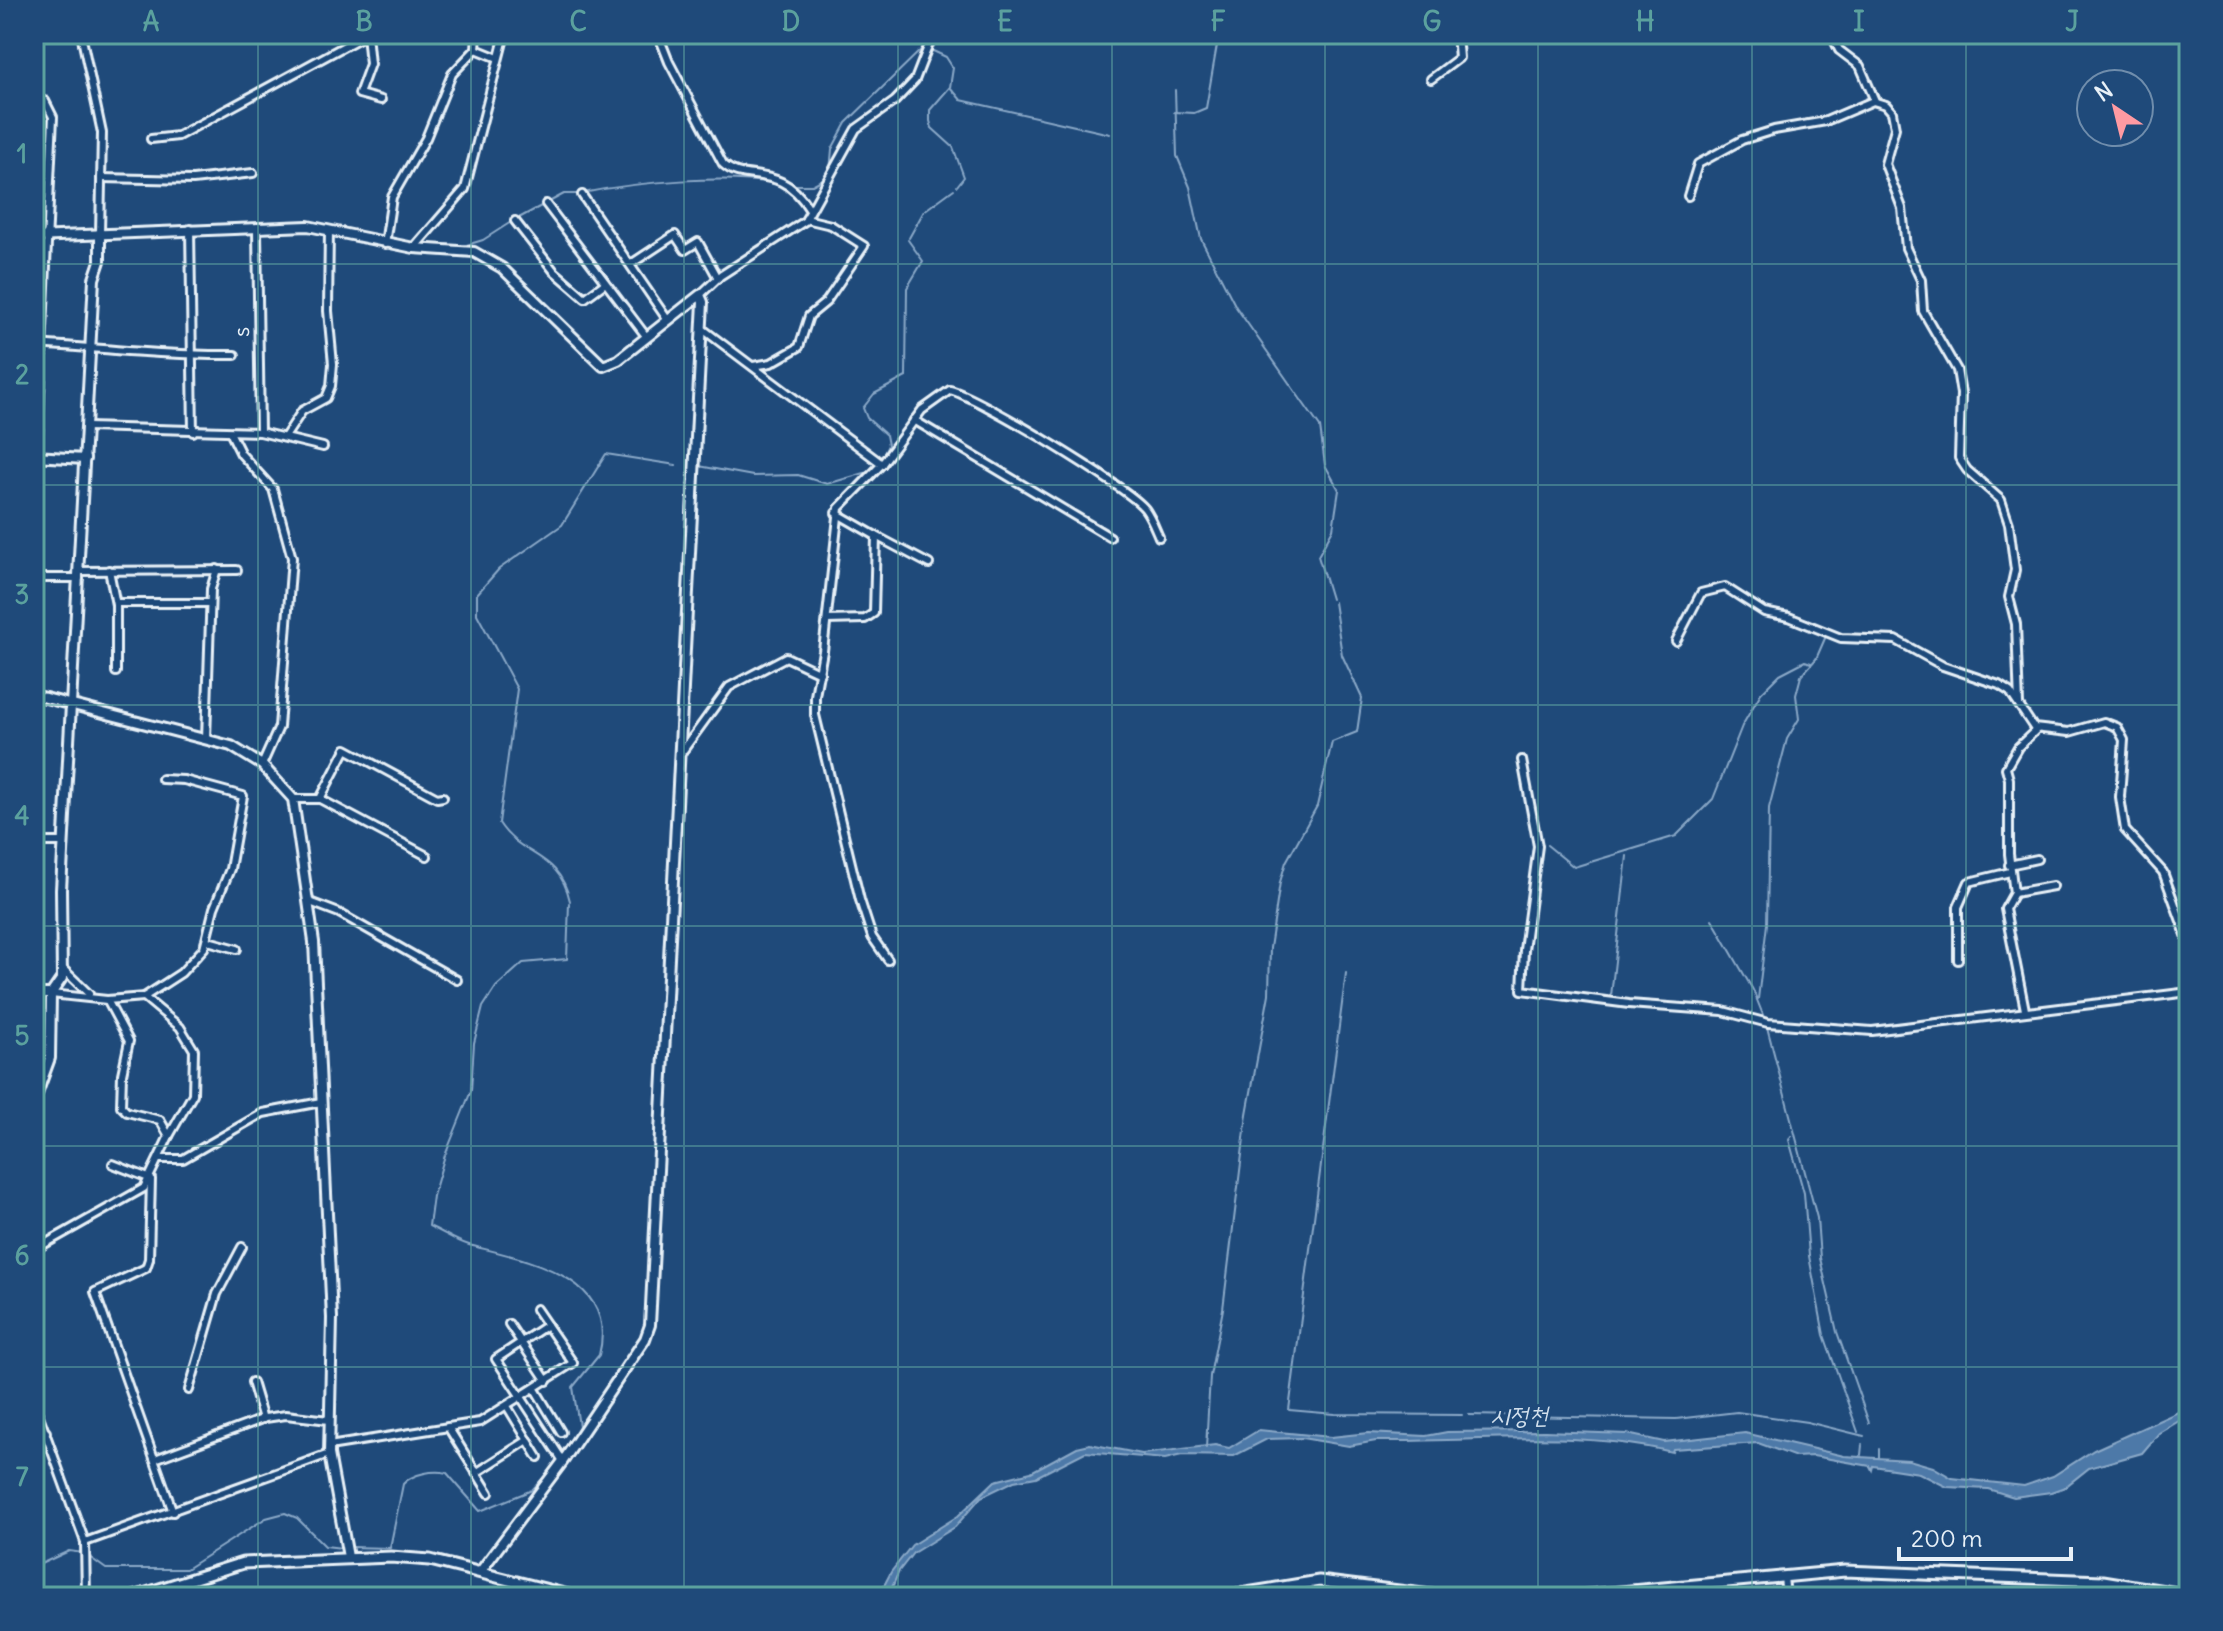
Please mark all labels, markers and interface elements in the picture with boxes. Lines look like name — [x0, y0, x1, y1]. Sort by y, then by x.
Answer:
text: A — [143, 5, 160, 38]
text: B — [355, 5, 373, 38]
text: C — [569, 5, 587, 38]
text: D — [782, 5, 800, 38]
text: E — [997, 5, 1013, 38]
text: F — [1211, 5, 1226, 38]
text: G — [1423, 5, 1442, 38]
text: H — [1636, 5, 1654, 38]
text: I — [1853, 5, 1865, 38]
text: J — [2065, 5, 2079, 38]
north arrow — [2075, 68, 2155, 148]
text: N — [2089, 76, 2118, 107]
text: 1 — [17, 137, 27, 170]
street label: s — [227, 327, 255, 337]
text: 2 — [15, 358, 29, 391]
text: 3 — [15, 578, 29, 611]
text: 4 — [14, 799, 30, 832]
text: 5 — [15, 1019, 30, 1052]
text: 6 — [14, 1239, 30, 1272]
water label: 시정천 — [1490, 1399, 1551, 1431]
text: 7 — [16, 1460, 29, 1493]
scale bar — [1899, 1511, 2071, 1561]
text: 200 m — [1911, 1523, 1983, 1553]

